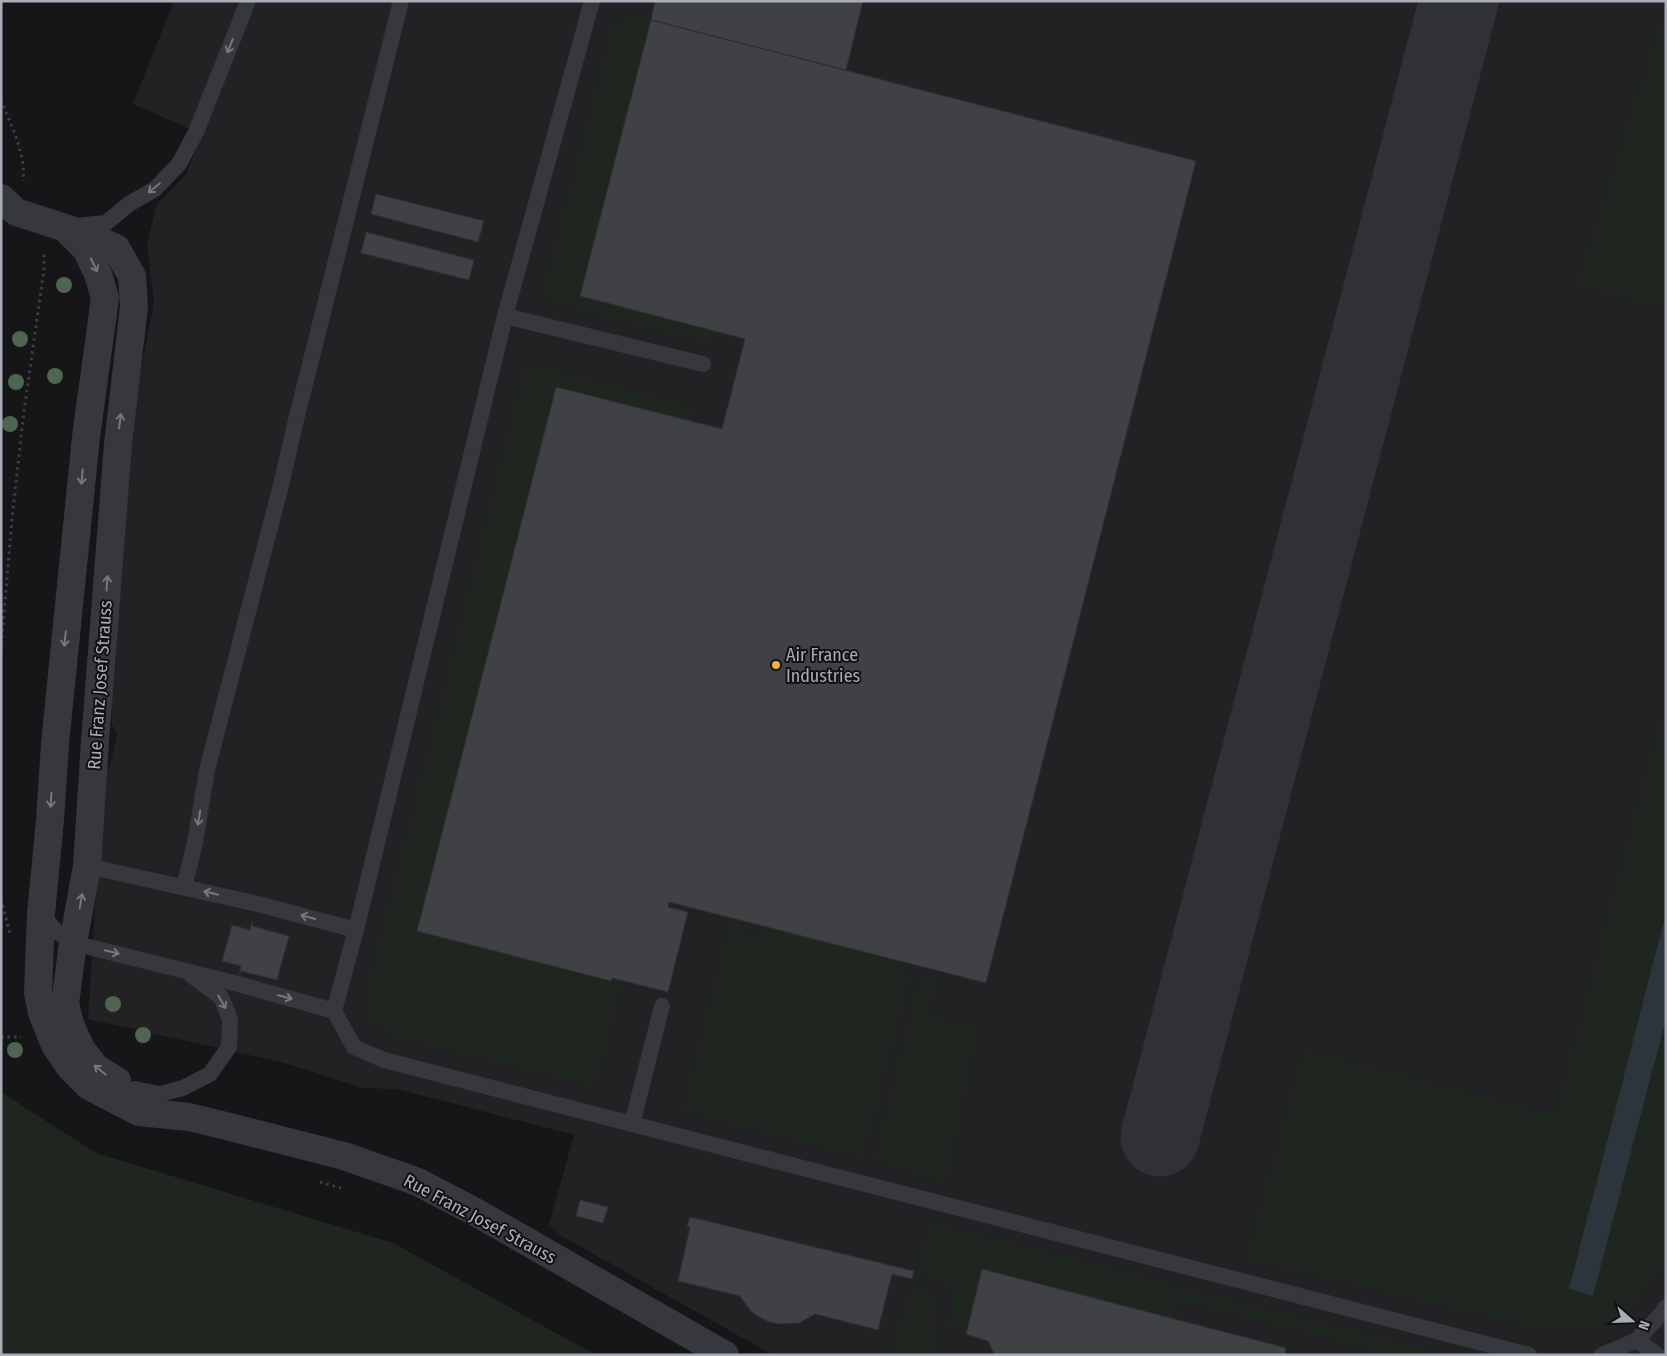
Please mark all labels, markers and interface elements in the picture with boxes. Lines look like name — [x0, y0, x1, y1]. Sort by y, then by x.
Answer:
one-way arrow — [225, 38, 234, 54]
one-way arrow — [148, 182, 161, 193]
one-way arrow — [90, 257, 99, 272]
one-way arrow — [115, 413, 125, 429]
one-way arrow — [77, 469, 87, 485]
one-way arrow — [102, 575, 112, 591]
street label: Rue Franz Josef Strauss — [83, 599, 117, 770]
one-way arrow — [61, 630, 70, 646]
place label: Air France Industries — [786, 644, 861, 687]
marker: Air France Industries — [770, 659, 782, 671]
one-way arrow — [47, 792, 56, 808]
one-way arrow — [194, 810, 204, 826]
one-way arrow — [203, 888, 219, 897]
one-way arrow — [76, 894, 86, 910]
one-way arrow — [301, 912, 317, 921]
one-way arrow — [104, 948, 120, 957]
one-way arrow — [276, 993, 292, 1002]
one-way arrow — [217, 994, 227, 1009]
one-way arrow — [93, 1064, 106, 1075]
street label: Rue Franz Josef Strauss — [400, 1169, 560, 1269]
north arrow — [1607, 1296, 1657, 1346]
text: N — [1634, 1318, 1653, 1332]

